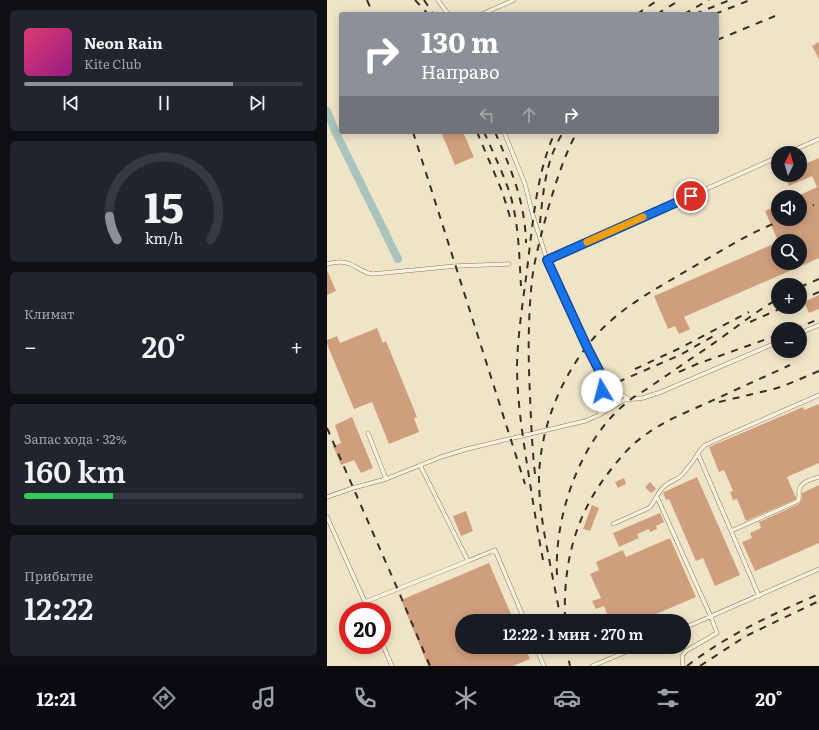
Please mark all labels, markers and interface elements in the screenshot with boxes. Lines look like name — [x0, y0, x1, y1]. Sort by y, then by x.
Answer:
text: 130 m — [421, 20, 499, 62]
icon: right — [355, 28, 407, 80]
text: Neon Rain — [84, 31, 163, 54]
text: Kite Club — [84, 54, 141, 73]
text: Направо — [421, 58, 499, 85]
icon: previous — [60, 92, 82, 114]
icon: pause — [153, 92, 175, 114]
icon: next — [246, 92, 268, 114]
icon: left — [476, 104, 498, 126]
icon: ahead — [518, 104, 540, 126]
icon: right — [560, 104, 582, 126]
north arrow — [771, 146, 807, 182]
map controls — [771, 146, 807, 358]
text: 15 — [144, 174, 183, 236]
pin — [674, 179, 708, 213]
icon: arrive — [680, 185, 702, 207]
button: sound — [771, 190, 807, 226]
text: km/h — [144, 226, 183, 247]
button: search — [771, 234, 807, 270]
button: + — [771, 278, 807, 314]
text: Климат — [24, 304, 75, 323]
button: − — [771, 322, 807, 358]
text: 20° — [141, 323, 186, 367]
text: − — [24, 329, 37, 362]
text: + — [290, 329, 303, 362]
position arrow — [581, 370, 623, 412]
text: Запас хода · 32% — [24, 429, 127, 448]
text: 160 km — [24, 448, 126, 492]
text: Прибытие — [24, 566, 93, 585]
text: 12:22 — [24, 585, 93, 629]
speed limit sign: 20 — [339, 602, 391, 654]
text: 12:22 · 1 мин · 270 m — [503, 622, 643, 645]
icon: directions — [150, 684, 178, 712]
icon: music — [250, 684, 278, 712]
icon: phone — [351, 684, 379, 712]
icon: climate — [452, 684, 480, 712]
icon: car — [553, 684, 581, 712]
icon: filters — [654, 684, 682, 712]
text: 12:21 — [36, 685, 77, 712]
text: 20° — [755, 685, 782, 712]

